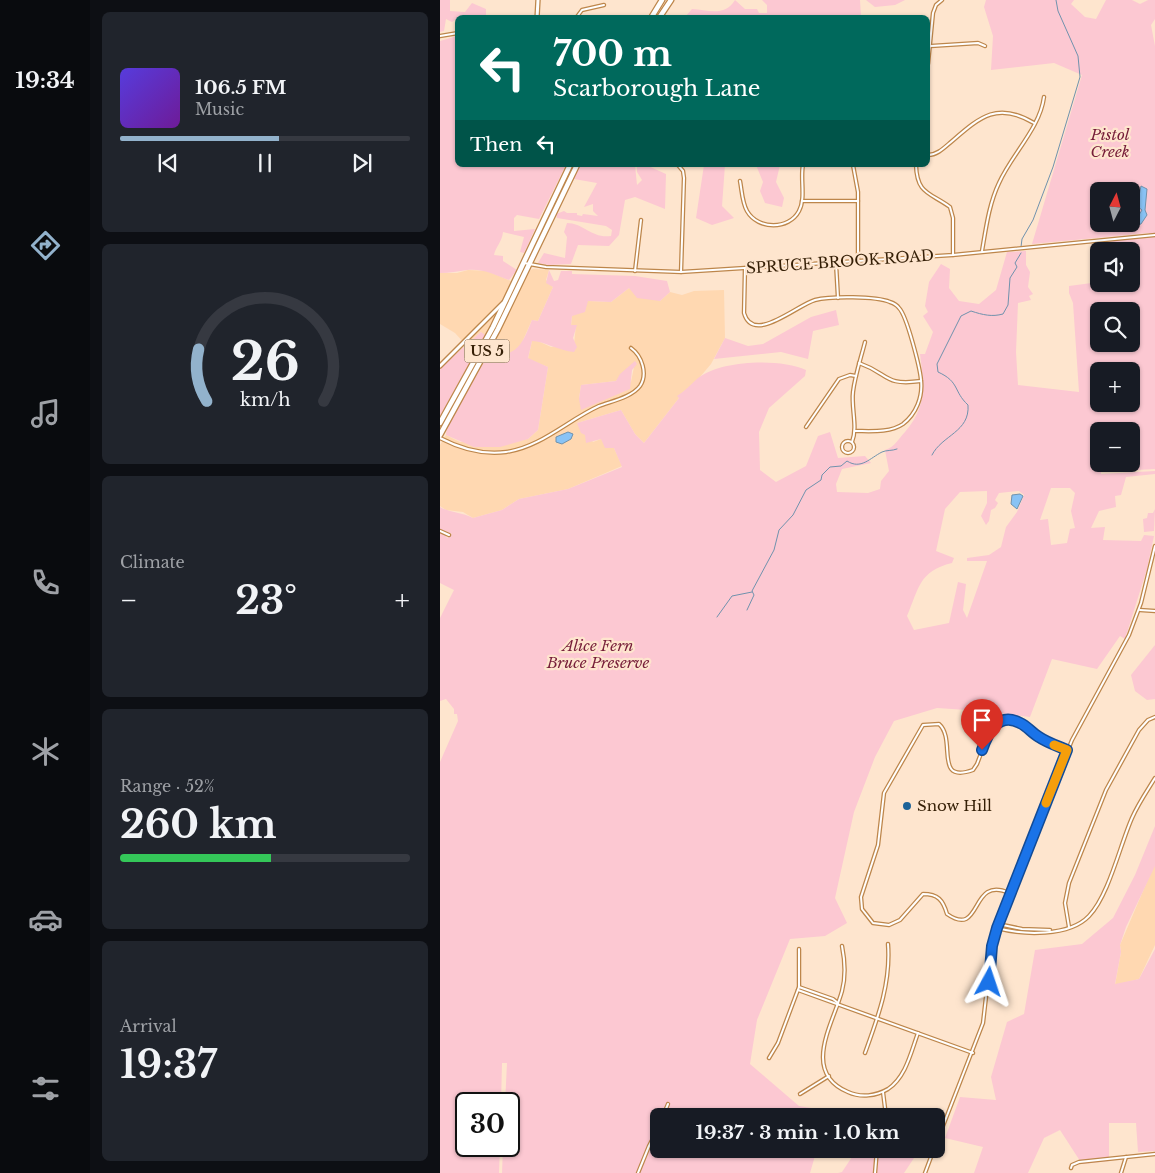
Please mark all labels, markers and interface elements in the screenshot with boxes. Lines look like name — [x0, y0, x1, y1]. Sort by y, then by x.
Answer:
text: 700 m — [553, 32, 672, 75]
icon: left — [470, 35, 535, 100]
text: 19:34 — [15, 67, 75, 94]
text: Scarborough Lane — [553, 75, 760, 102]
text: 106.5 FM — [195, 76, 287, 99]
text: Music — [195, 99, 244, 119]
park label: Pistol Creek — [1090, 125, 1130, 161]
icon: left — [532, 130, 560, 158]
text: Then — [470, 133, 522, 156]
icon: previous — [154, 149, 182, 177]
icon: pause — [251, 149, 279, 177]
icon: next — [348, 149, 376, 177]
north arrow — [1090, 182, 1140, 232]
map controls — [1090, 182, 1140, 472]
icon: directions — [28, 228, 63, 263]
button: sound — [1090, 242, 1140, 292]
street label: SPRUCE BROOK ROAD — [745, 245, 935, 278]
button: search — [1090, 302, 1140, 352]
text: 26 — [231, 330, 299, 394]
road number: US 5 — [464, 340, 510, 362]
button: + — [1090, 362, 1140, 412]
text: km/h — [240, 389, 290, 411]
icon: music — [28, 396, 63, 431]
button: − — [1090, 422, 1140, 472]
text: Climate — [120, 552, 185, 572]
icon: phone — [28, 565, 63, 600]
text: 23° — [235, 577, 297, 624]
text: − — [120, 583, 138, 618]
text: + — [395, 583, 410, 618]
park label: Alice Fern Bruce Preserve — [546, 636, 650, 672]
pin — [961, 699, 1003, 750]
icon: arrive — [968, 706, 996, 734]
icon: climate — [28, 734, 63, 769]
text: Range · 52% — [120, 776, 215, 796]
place label: Snow Hill — [917, 796, 992, 815]
marker: Snow Hill — [901, 800, 913, 812]
text: 260 km — [120, 801, 276, 848]
icon: car — [28, 902, 63, 937]
position arrow — [962, 955, 1014, 1007]
text: Arrival — [120, 1016, 177, 1036]
text: 19:37 — [120, 1041, 217, 1088]
icon: filters — [28, 1071, 63, 1106]
speed limit sign: 30 — [455, 1092, 520, 1157]
text: 19:37 · 3 min · 1.0 km — [695, 1121, 900, 1144]

